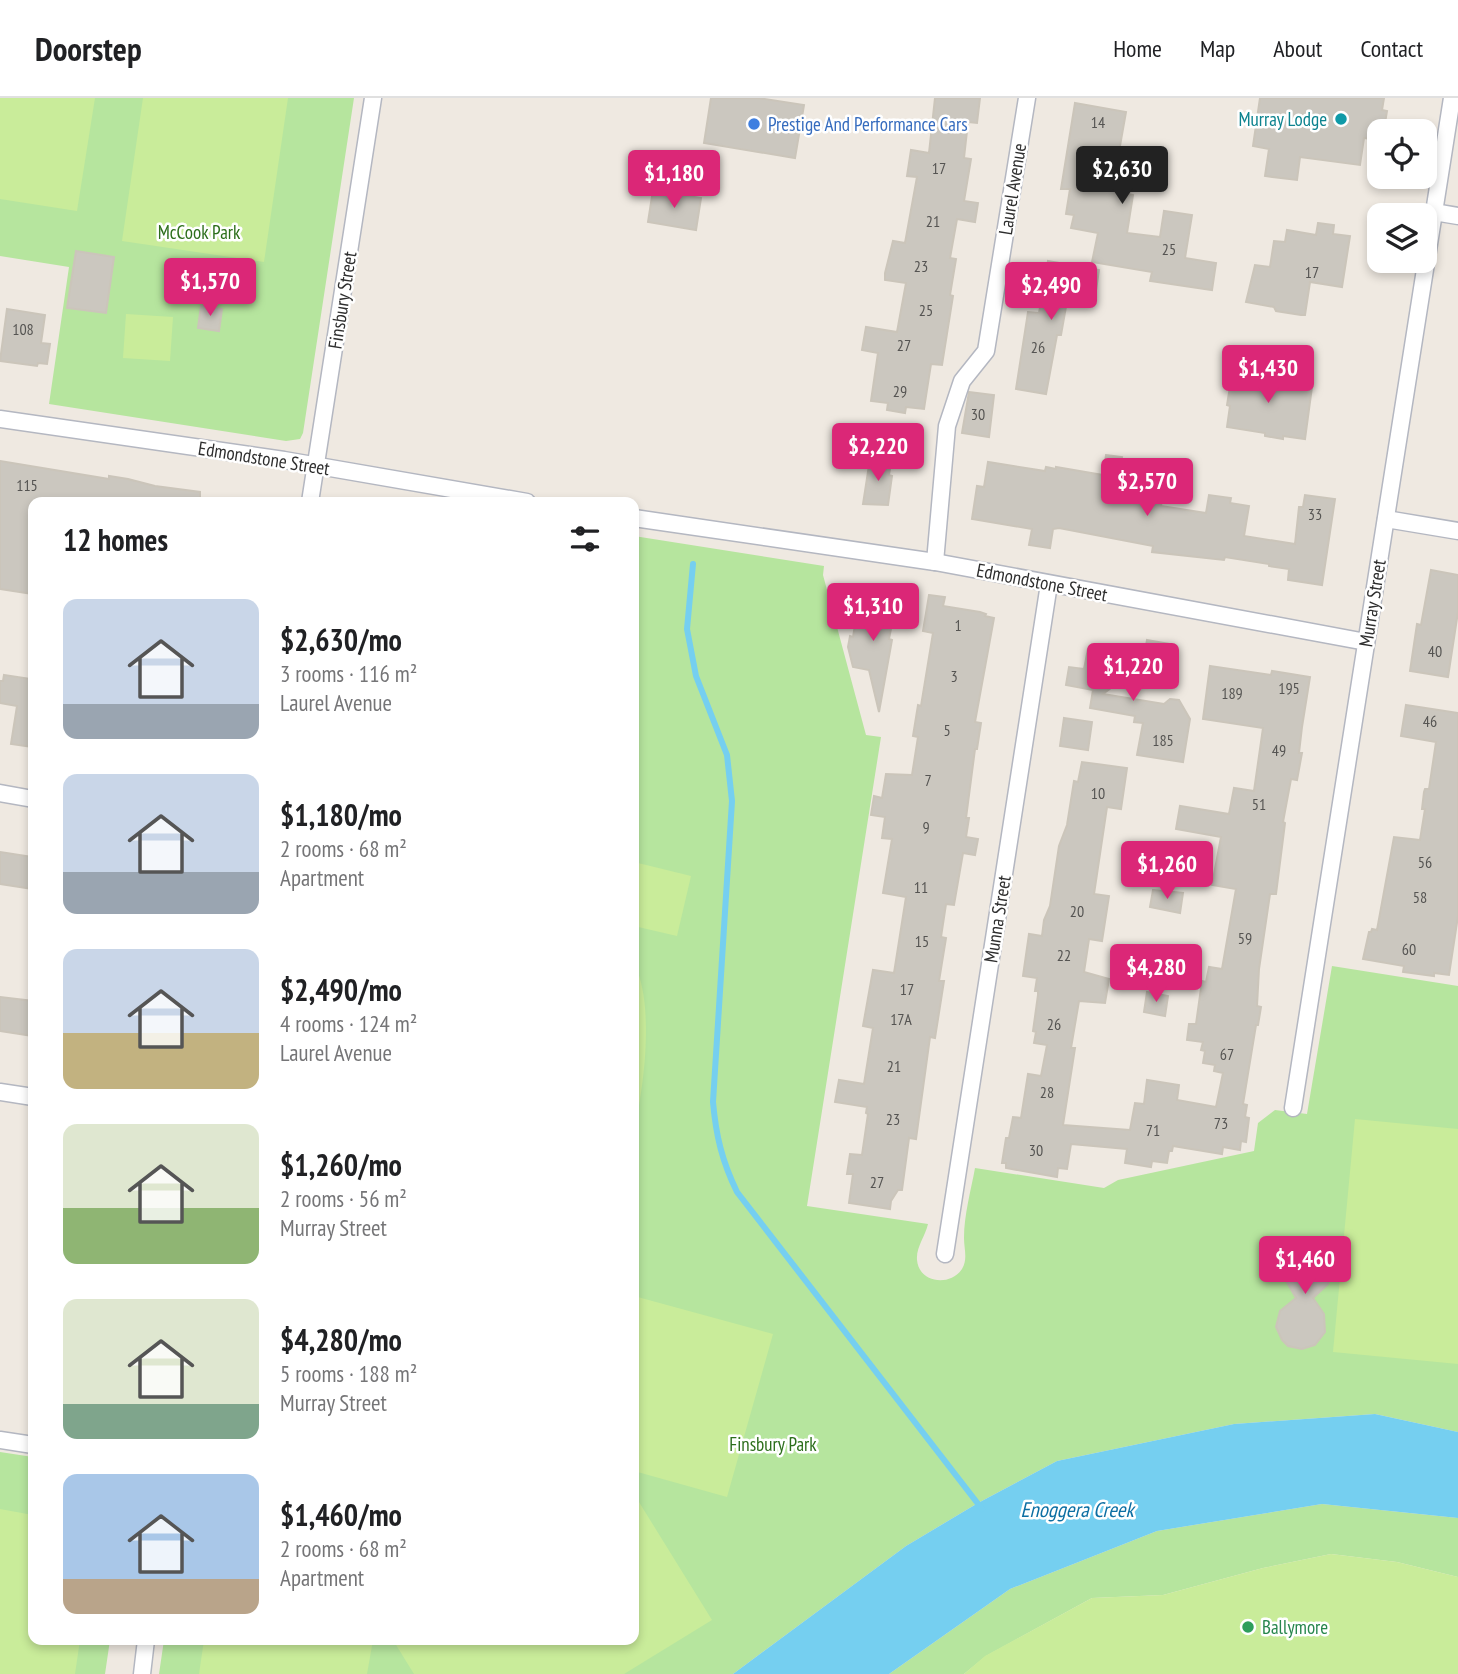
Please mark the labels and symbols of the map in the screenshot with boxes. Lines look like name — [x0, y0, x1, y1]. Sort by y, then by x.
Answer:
place label: Murray Lodge — [1238, 107, 1327, 131]
marker: Murray Lodge — [1333, 111, 1349, 127]
place label: Prestige And Performance Cars — [768, 112, 968, 136]
house number: 14 — [1091, 112, 1105, 132]
marker: Prestige And Performance Cars — [746, 116, 762, 132]
street label: Laurel Avenue — [993, 141, 1031, 237]
pin: $2,630 — [1065, 146, 1179, 206]
pin: $1,180 — [617, 150, 731, 210]
house number: 17 — [932, 158, 946, 178]
house number: 21 — [926, 211, 940, 231]
park label: McCook Park — [158, 220, 241, 244]
house number: 25 — [1162, 239, 1176, 259]
street label: Finsbury Street — [322, 249, 362, 350]
house number: 23 — [914, 256, 928, 276]
pin: $1,570 — [153, 258, 267, 318]
pin: $2,490 — [994, 262, 1108, 322]
house number: 17 — [1305, 262, 1319, 282]
house number: 25 — [919, 300, 933, 320]
house number: 108 — [12, 319, 34, 339]
house number: 27 — [897, 335, 911, 355]
house number: 26 — [1031, 337, 1045, 357]
pin: $1,430 — [1211, 345, 1325, 405]
house number: 29 — [893, 381, 907, 401]
house number: 30 — [971, 404, 985, 424]
pin: $2,220 — [821, 424, 935, 483]
street label: Edmondstone Street — [197, 436, 332, 480]
pin: $2,570 — [1090, 458, 1204, 518]
house number: 115 — [16, 475, 38, 495]
house number: 33 — [1308, 504, 1322, 524]
street label: Murray Street — [1353, 557, 1391, 648]
street label: Edmondstone Street — [975, 558, 1110, 607]
pin: $1,310 — [816, 584, 930, 643]
house number: 1 — [954, 615, 962, 635]
house number: 40 — [1428, 641, 1442, 661]
pin: $1,220 — [1076, 644, 1190, 703]
house number: 3 — [950, 666, 958, 686]
house number: 195 — [1278, 678, 1300, 698]
house number: 189 — [1221, 683, 1243, 703]
house number: 46 — [1423, 711, 1437, 731]
house number: 5 — [943, 720, 951, 740]
house number: 185 — [1152, 730, 1174, 750]
house number: 49 — [1272, 740, 1286, 760]
house number: 7 — [924, 770, 932, 790]
house number: 10 — [1091, 783, 1105, 803]
house number: 51 — [1252, 794, 1266, 814]
house number: 9 — [922, 817, 930, 837]
pin: $1,260 — [1110, 842, 1224, 901]
house number: 56 — [1418, 852, 1432, 872]
street label: Munna Street — [978, 873, 1016, 964]
house number: 11 — [914, 877, 928, 897]
house number: 58 — [1413, 887, 1427, 907]
house number: 20 — [1070, 901, 1084, 921]
house number: 59 — [1238, 928, 1252, 948]
house number: 15 — [915, 931, 929, 951]
house number: 60 — [1402, 939, 1416, 959]
pin: $4,280 — [1099, 944, 1213, 1004]
house number: 22 — [1057, 945, 1071, 965]
house number: 17 — [900, 979, 914, 999]
house number: 17A — [890, 1009, 912, 1029]
house number: 26 — [1047, 1014, 1061, 1034]
house number: 67 — [1220, 1044, 1234, 1064]
house number: 21 — [887, 1056, 901, 1076]
house number: 28 — [1040, 1082, 1054, 1102]
house number: 23 — [886, 1109, 900, 1129]
house number: 73 — [1214, 1113, 1228, 1133]
house number: 71 — [1146, 1120, 1160, 1140]
house number: 30 — [1029, 1140, 1043, 1160]
house number: 27 — [870, 1172, 884, 1192]
pin: $1,460 — [1248, 1236, 1362, 1296]
park label: Finsbury Park — [729, 1432, 817, 1456]
water label: Enoggera Creek — [1020, 1496, 1136, 1523]
place label: Ballymore — [1262, 1615, 1328, 1639]
marker: Ballymore — [1240, 1619, 1256, 1635]

